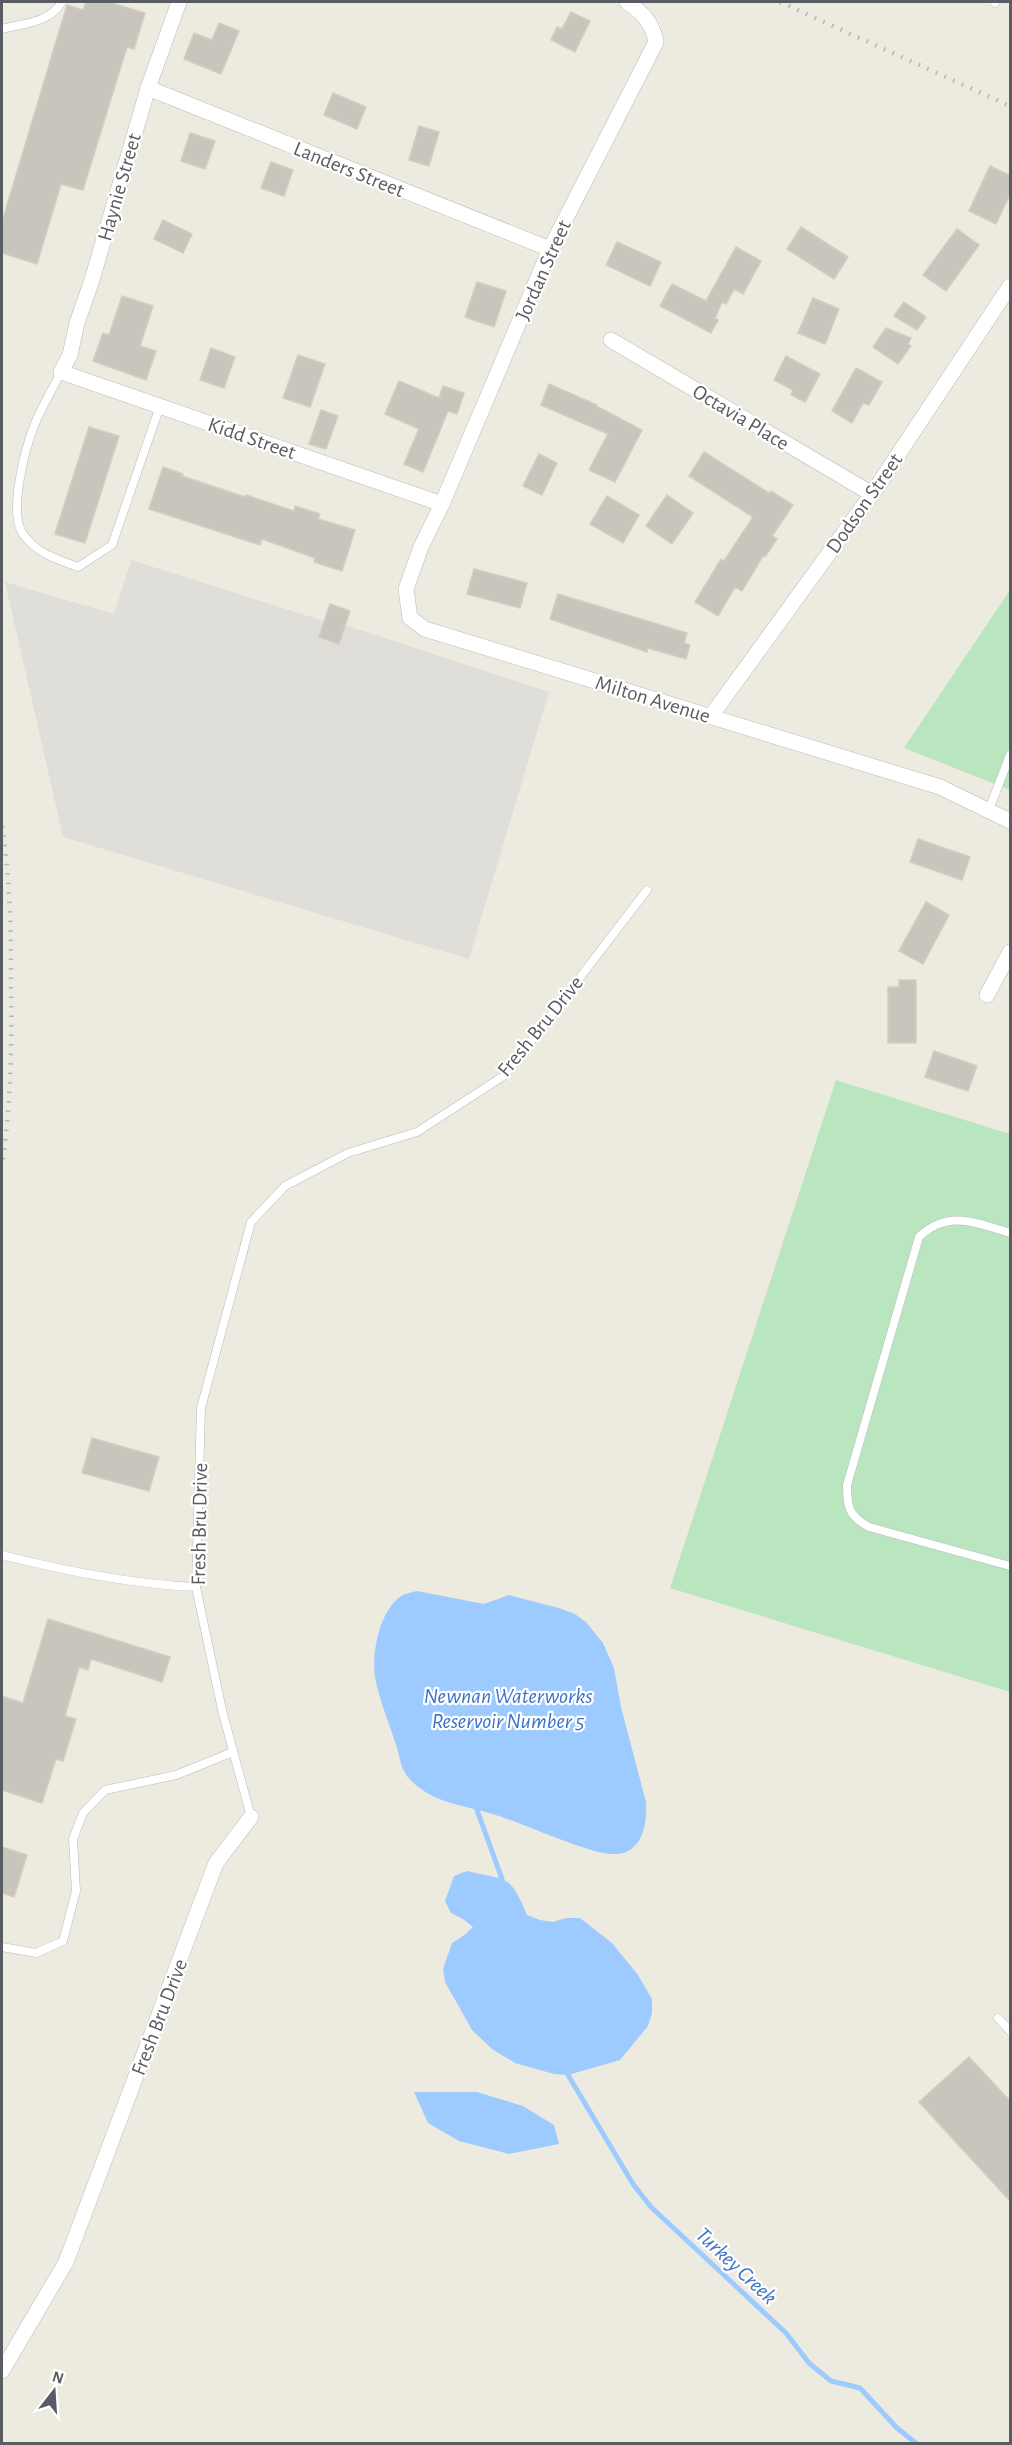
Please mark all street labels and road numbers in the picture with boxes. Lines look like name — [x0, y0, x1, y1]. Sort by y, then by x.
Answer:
street label: Haynie Street — [94, 131, 145, 243]
street label: Landers Street — [291, 138, 407, 201]
street label: Jordan Street — [512, 217, 575, 323]
street label: Octavia Place — [689, 381, 793, 454]
street label: Kidd Street — [205, 414, 299, 463]
street label: Dodson Street — [822, 449, 907, 557]
street label: Milton Avenue — [593, 672, 713, 727]
street label: Fresh Bru Drive — [494, 972, 587, 1081]
street label: Fresh Bru Drive — [188, 1463, 211, 1586]
street label: Fresh Bru Drive — [128, 1956, 191, 2078]

